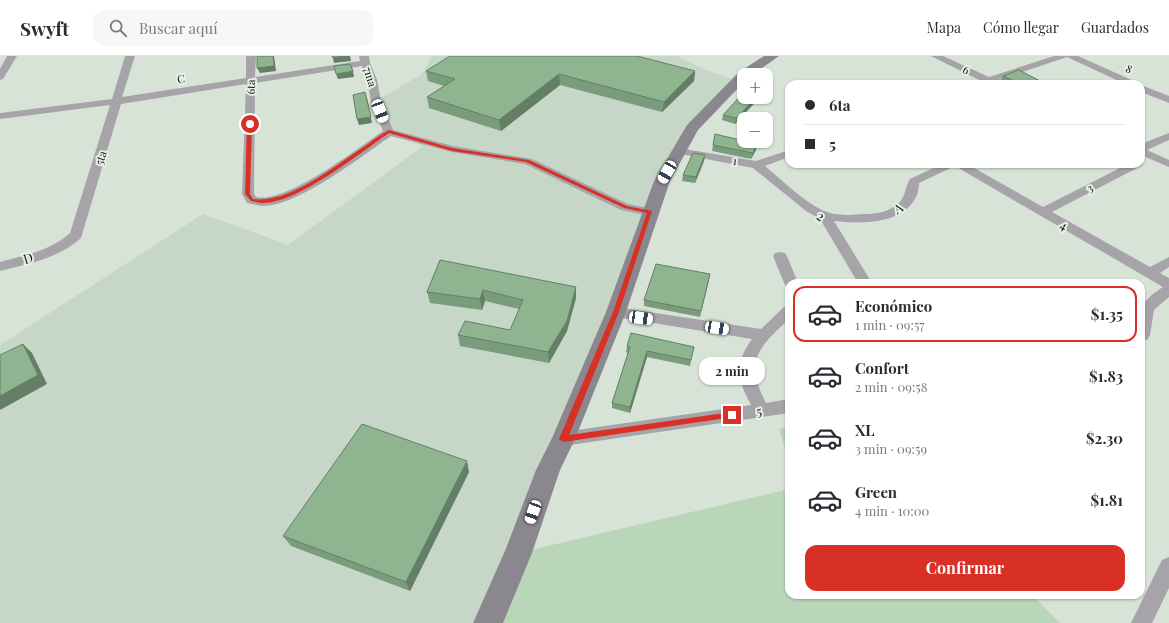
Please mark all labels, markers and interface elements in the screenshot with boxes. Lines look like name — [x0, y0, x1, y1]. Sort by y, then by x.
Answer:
search box — [93, 10, 373, 46]
text: Swyft — [20, 15, 69, 41]
icon: search — [107, 17, 129, 39]
text: Buscar aquí — [139, 18, 218, 38]
text: Mapa — [927, 18, 961, 37]
text: Cómo llegar — [983, 18, 1059, 37]
text: Guardados — [1081, 18, 1149, 37]
street label: 8 — [1124, 61, 1135, 77]
street label: 6 — [960, 62, 972, 78]
street label: 7ma — [360, 65, 381, 89]
map controls — [737, 68, 773, 148]
button: + — [737, 68, 773, 104]
street label: C — [176, 71, 186, 86]
street label: 6ta — [243, 79, 258, 95]
text: 6ta — [829, 95, 850, 115]
car — [370, 98, 390, 124]
button: − — [737, 112, 773, 148]
route start — [241, 115, 259, 133]
text: 5 — [829, 134, 836, 154]
street label: 5ta — [91, 148, 110, 167]
street label: 1 — [732, 153, 738, 168]
car — [656, 159, 678, 185]
street label: 3 — [1084, 180, 1095, 195]
street label: A — [889, 198, 906, 217]
street label: 2 — [814, 207, 829, 224]
street label: 4 — [1057, 216, 1071, 234]
street label: D — [21, 248, 35, 267]
icon: car — [807, 296, 843, 332]
text: Económico — [855, 296, 932, 316]
text: $1.35 — [1091, 304, 1123, 324]
car — [628, 310, 654, 326]
text: 1 min · 09:57 — [855, 316, 925, 333]
car — [704, 320, 730, 336]
callout: 2 min — [699, 357, 765, 385]
icon: car — [807, 358, 843, 394]
text: Confort — [855, 358, 909, 378]
text: 2 min — [715, 362, 749, 379]
text: $1.83 — [1089, 366, 1123, 386]
text: 2 min · 09:58 — [855, 378, 928, 395]
street label: 5 — [755, 402, 763, 419]
route end — [723, 406, 741, 424]
icon: car — [807, 420, 843, 456]
text: XL — [855, 420, 875, 440]
text: $2.30 — [1086, 428, 1123, 448]
text: 3 min · 09:59 — [855, 440, 927, 457]
icon: car — [807, 482, 843, 518]
text: Green — [855, 482, 897, 502]
text: $1.81 — [1090, 490, 1123, 510]
car — [523, 499, 543, 525]
text: 4 min · 10:00 — [855, 502, 929, 519]
button: Confirmar — [805, 545, 1125, 591]

